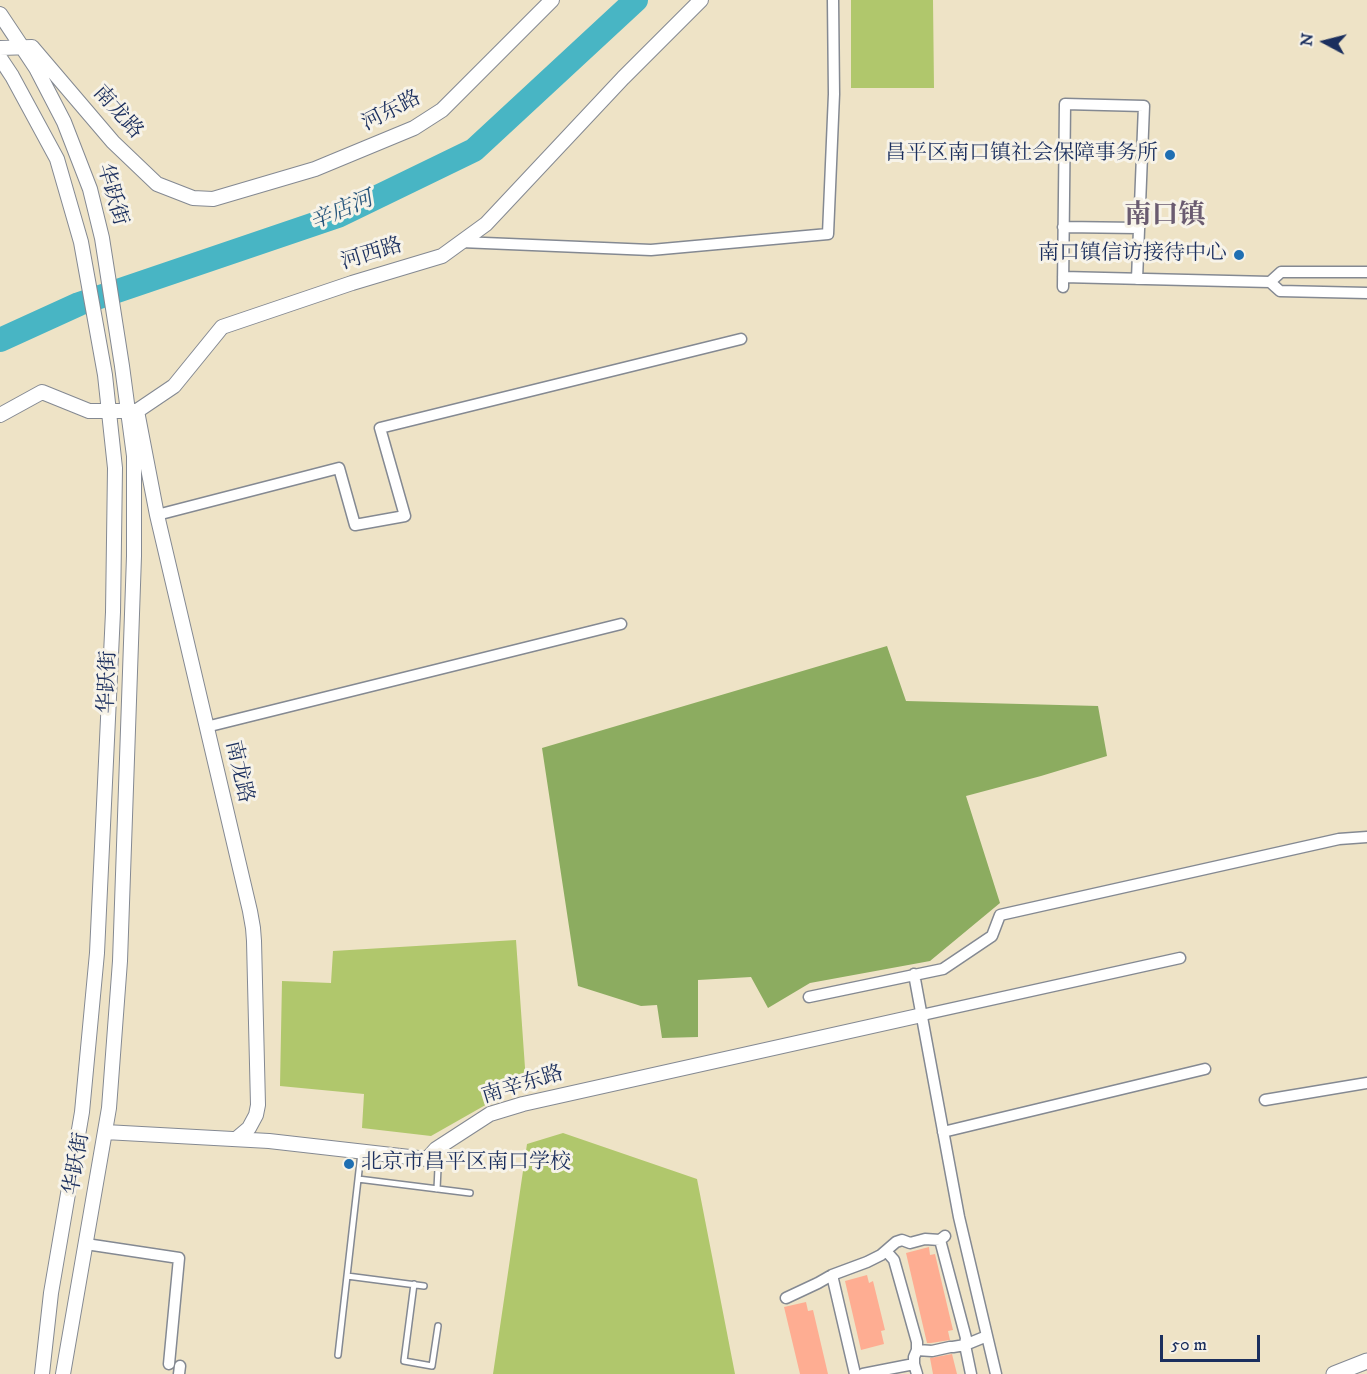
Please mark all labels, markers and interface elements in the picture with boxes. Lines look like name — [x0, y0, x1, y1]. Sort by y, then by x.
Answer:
north arrow — [1295, 12, 1355, 72]
text: N — [1296, 32, 1318, 48]
street label: 南龙路 — [87, 81, 147, 145]
street label: 河东路 — [358, 86, 426, 138]
place label: 昌平区南口镇社会保障事务所 — [885, 142, 1158, 168]
marker: 昌平区南口镇社会保障事务所 — [1163, 148, 1177, 162]
street label: 华跃街 — [90, 161, 132, 229]
water label: 辛店河 — [306, 187, 378, 237]
district label: 南口镇 — [1125, 201, 1205, 233]
street label: 河西路 — [338, 234, 406, 276]
place label: 南口镇信访接待中心 — [1038, 242, 1227, 268]
marker: 南口镇信访接待中心 — [1232, 248, 1246, 262]
street label: 华跃街 — [95, 650, 123, 714]
street label: 南龙路 — [219, 738, 257, 806]
street label: 南辛东路 — [479, 1062, 567, 1110]
street label: 华跃街 — [60, 1131, 96, 1197]
place label: 北京市昌平区南口学校 — [361, 1151, 571, 1177]
marker: 北京市昌平区南口学校 — [342, 1157, 356, 1171]
scale bar — [1163, 1323, 1264, 1361]
text: 50 m — [1171, 1334, 1207, 1356]

